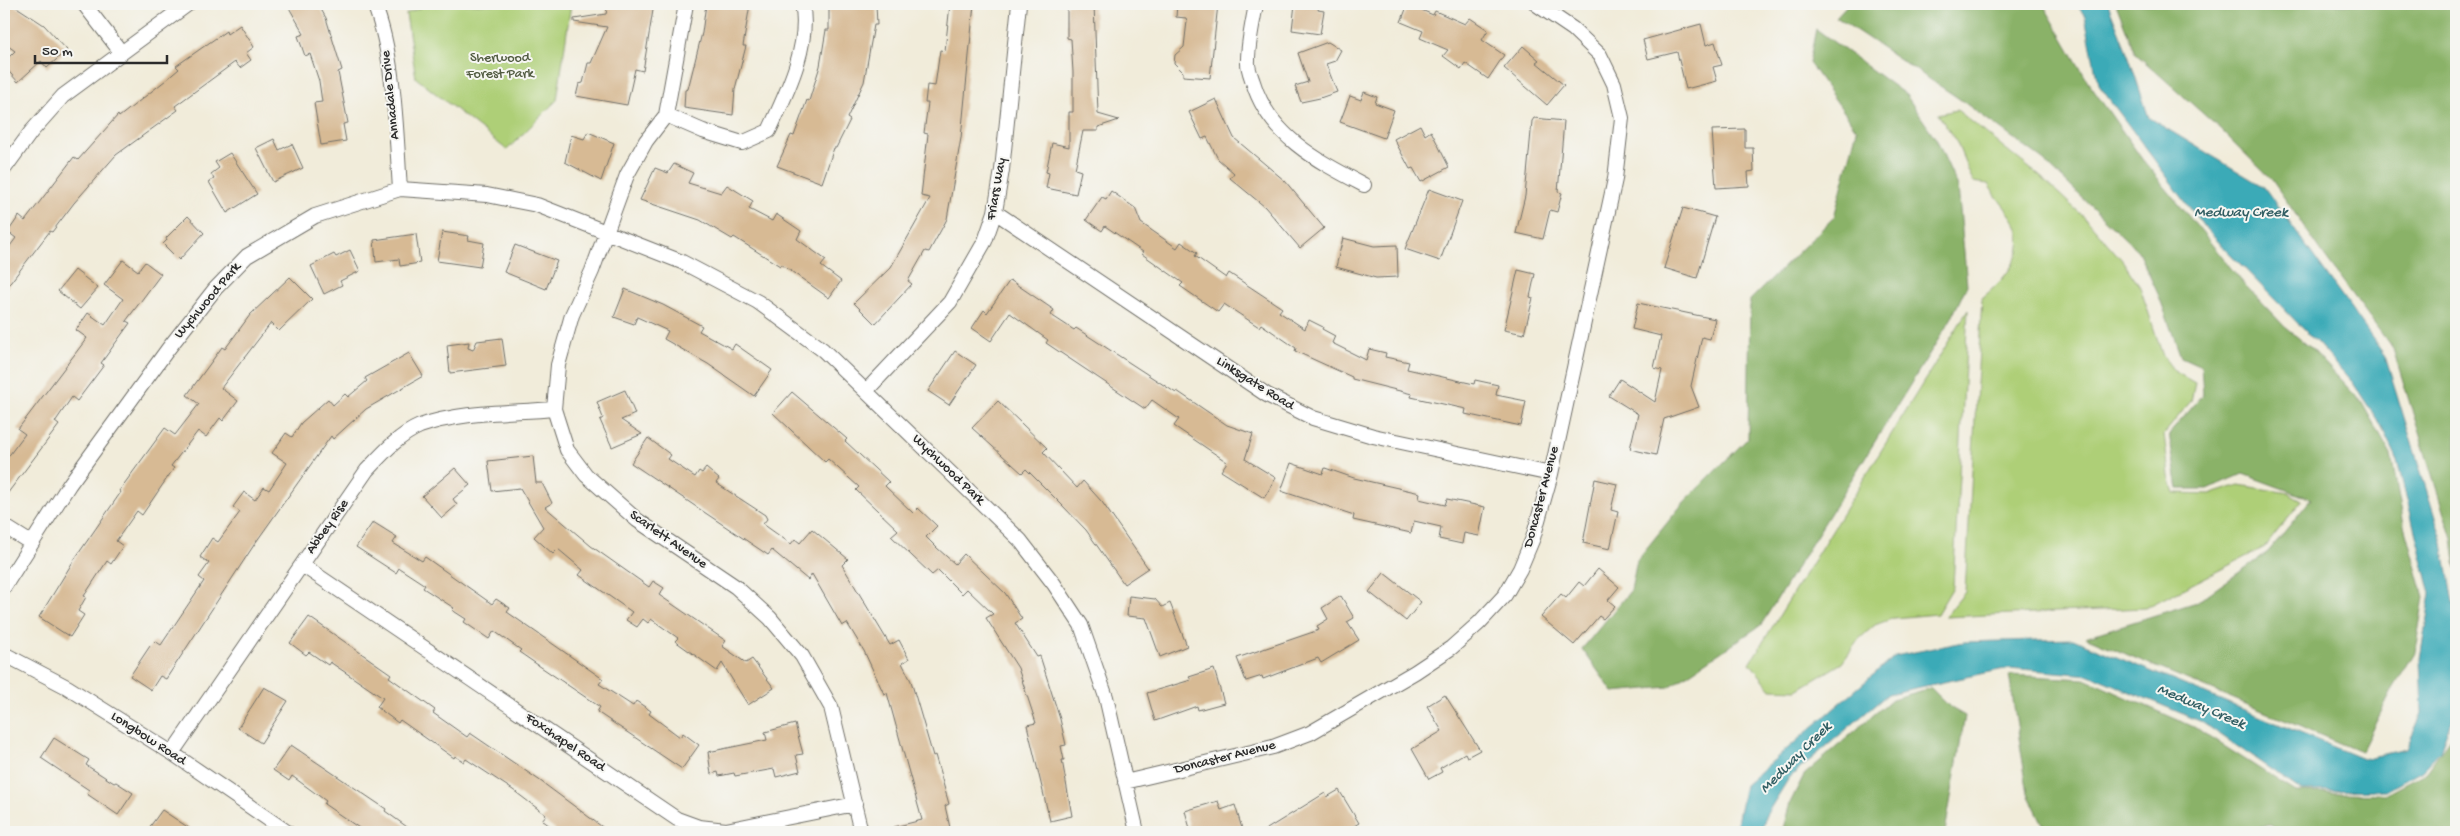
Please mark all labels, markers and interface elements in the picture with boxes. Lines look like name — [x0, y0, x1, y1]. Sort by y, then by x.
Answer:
scale bar — [35, 32, 168, 64]
text: 50 m — [42, 43, 73, 61]
street label: Annadale Drive — [378, 49, 404, 140]
park label: Sherwood Forest Park — [465, 50, 536, 83]
street label: Friars Way — [983, 156, 1011, 222]
water label: Medway Creek — [2194, 204, 2289, 222]
street label: Wychwood Park — [171, 258, 246, 343]
street label: Linksgate Road — [1213, 353, 1299, 416]
street label: Wychwood Park — [908, 431, 989, 510]
street label: Doncaster Avenue — [1520, 444, 1564, 550]
street label: Abbey Rise — [303, 496, 354, 558]
street label: Scarlett Avenue — [626, 507, 711, 574]
water label: Medway Creek — [2154, 680, 2249, 734]
street label: Longbow Road — [107, 708, 190, 771]
street label: Foxchapel Road — [521, 709, 610, 777]
water label: Medway Creek — [1757, 718, 1836, 797]
street label: Doncaster Avenue — [1171, 737, 1278, 779]

